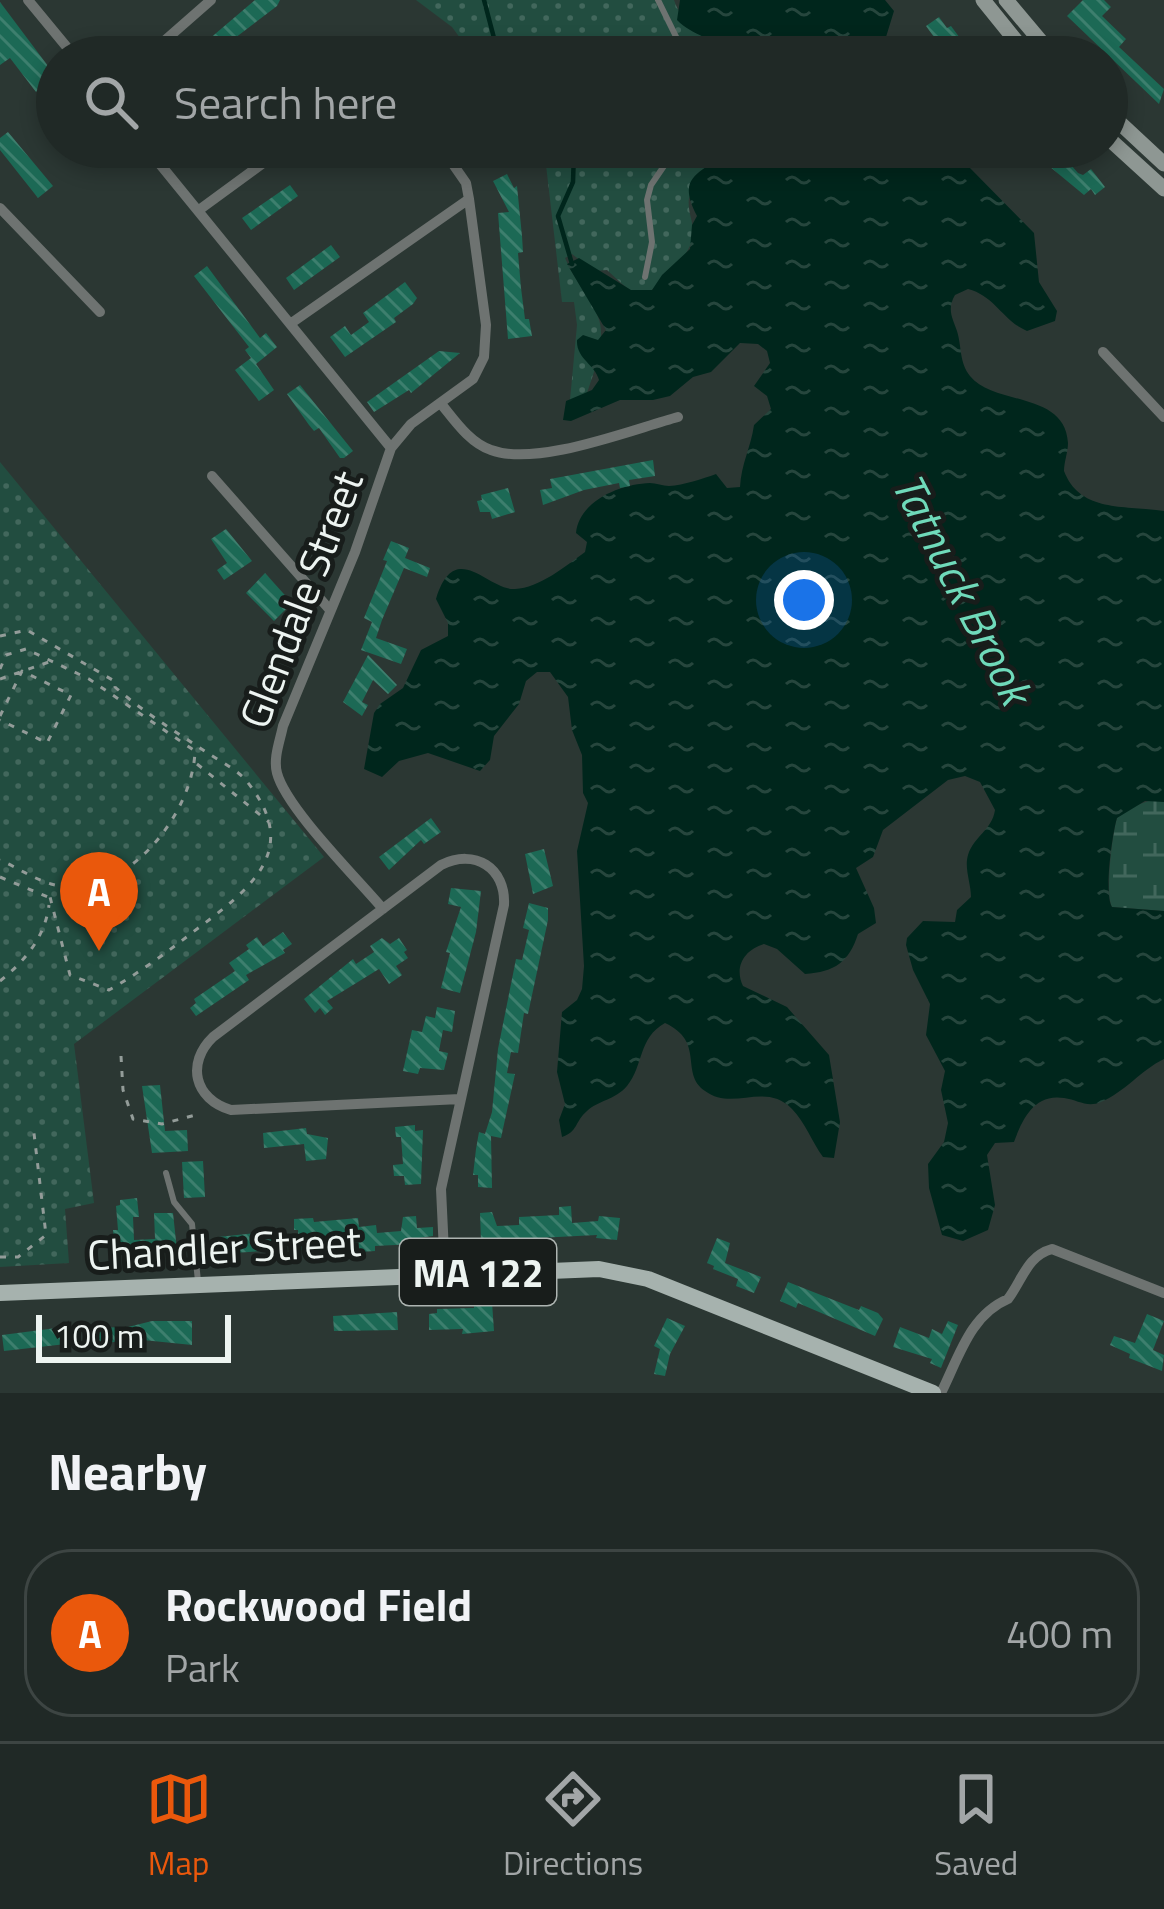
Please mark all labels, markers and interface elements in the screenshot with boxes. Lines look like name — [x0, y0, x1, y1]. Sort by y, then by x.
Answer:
search box — [36, 36, 1128, 168]
text: Search here — [174, 68, 397, 136]
icon: search — [78, 69, 144, 135]
street label: Glendale Street — [222, 461, 379, 737]
water label: Tatnuck Brook — [876, 461, 1053, 720]
your location — [774, 570, 834, 630]
pin: A — [60, 852, 138, 951]
street label: Chandler Street — [85, 1208, 363, 1286]
road number: MA 122 — [400, 1239, 556, 1305]
scale bar — [36, 1309, 231, 1362]
text: 100 m — [54, 1311, 144, 1361]
text: Nearby — [48, 1432, 207, 1510]
text: Rockwood Field — [165, 1570, 472, 1638]
text: A — [78, 1604, 102, 1663]
text: 400 m — [1006, 1604, 1113, 1663]
text: Park — [165, 1638, 240, 1697]
tab: Map — [146, 1766, 212, 1888]
tab: Directions — [503, 1766, 643, 1888]
tab: Saved — [934, 1766, 1018, 1888]

